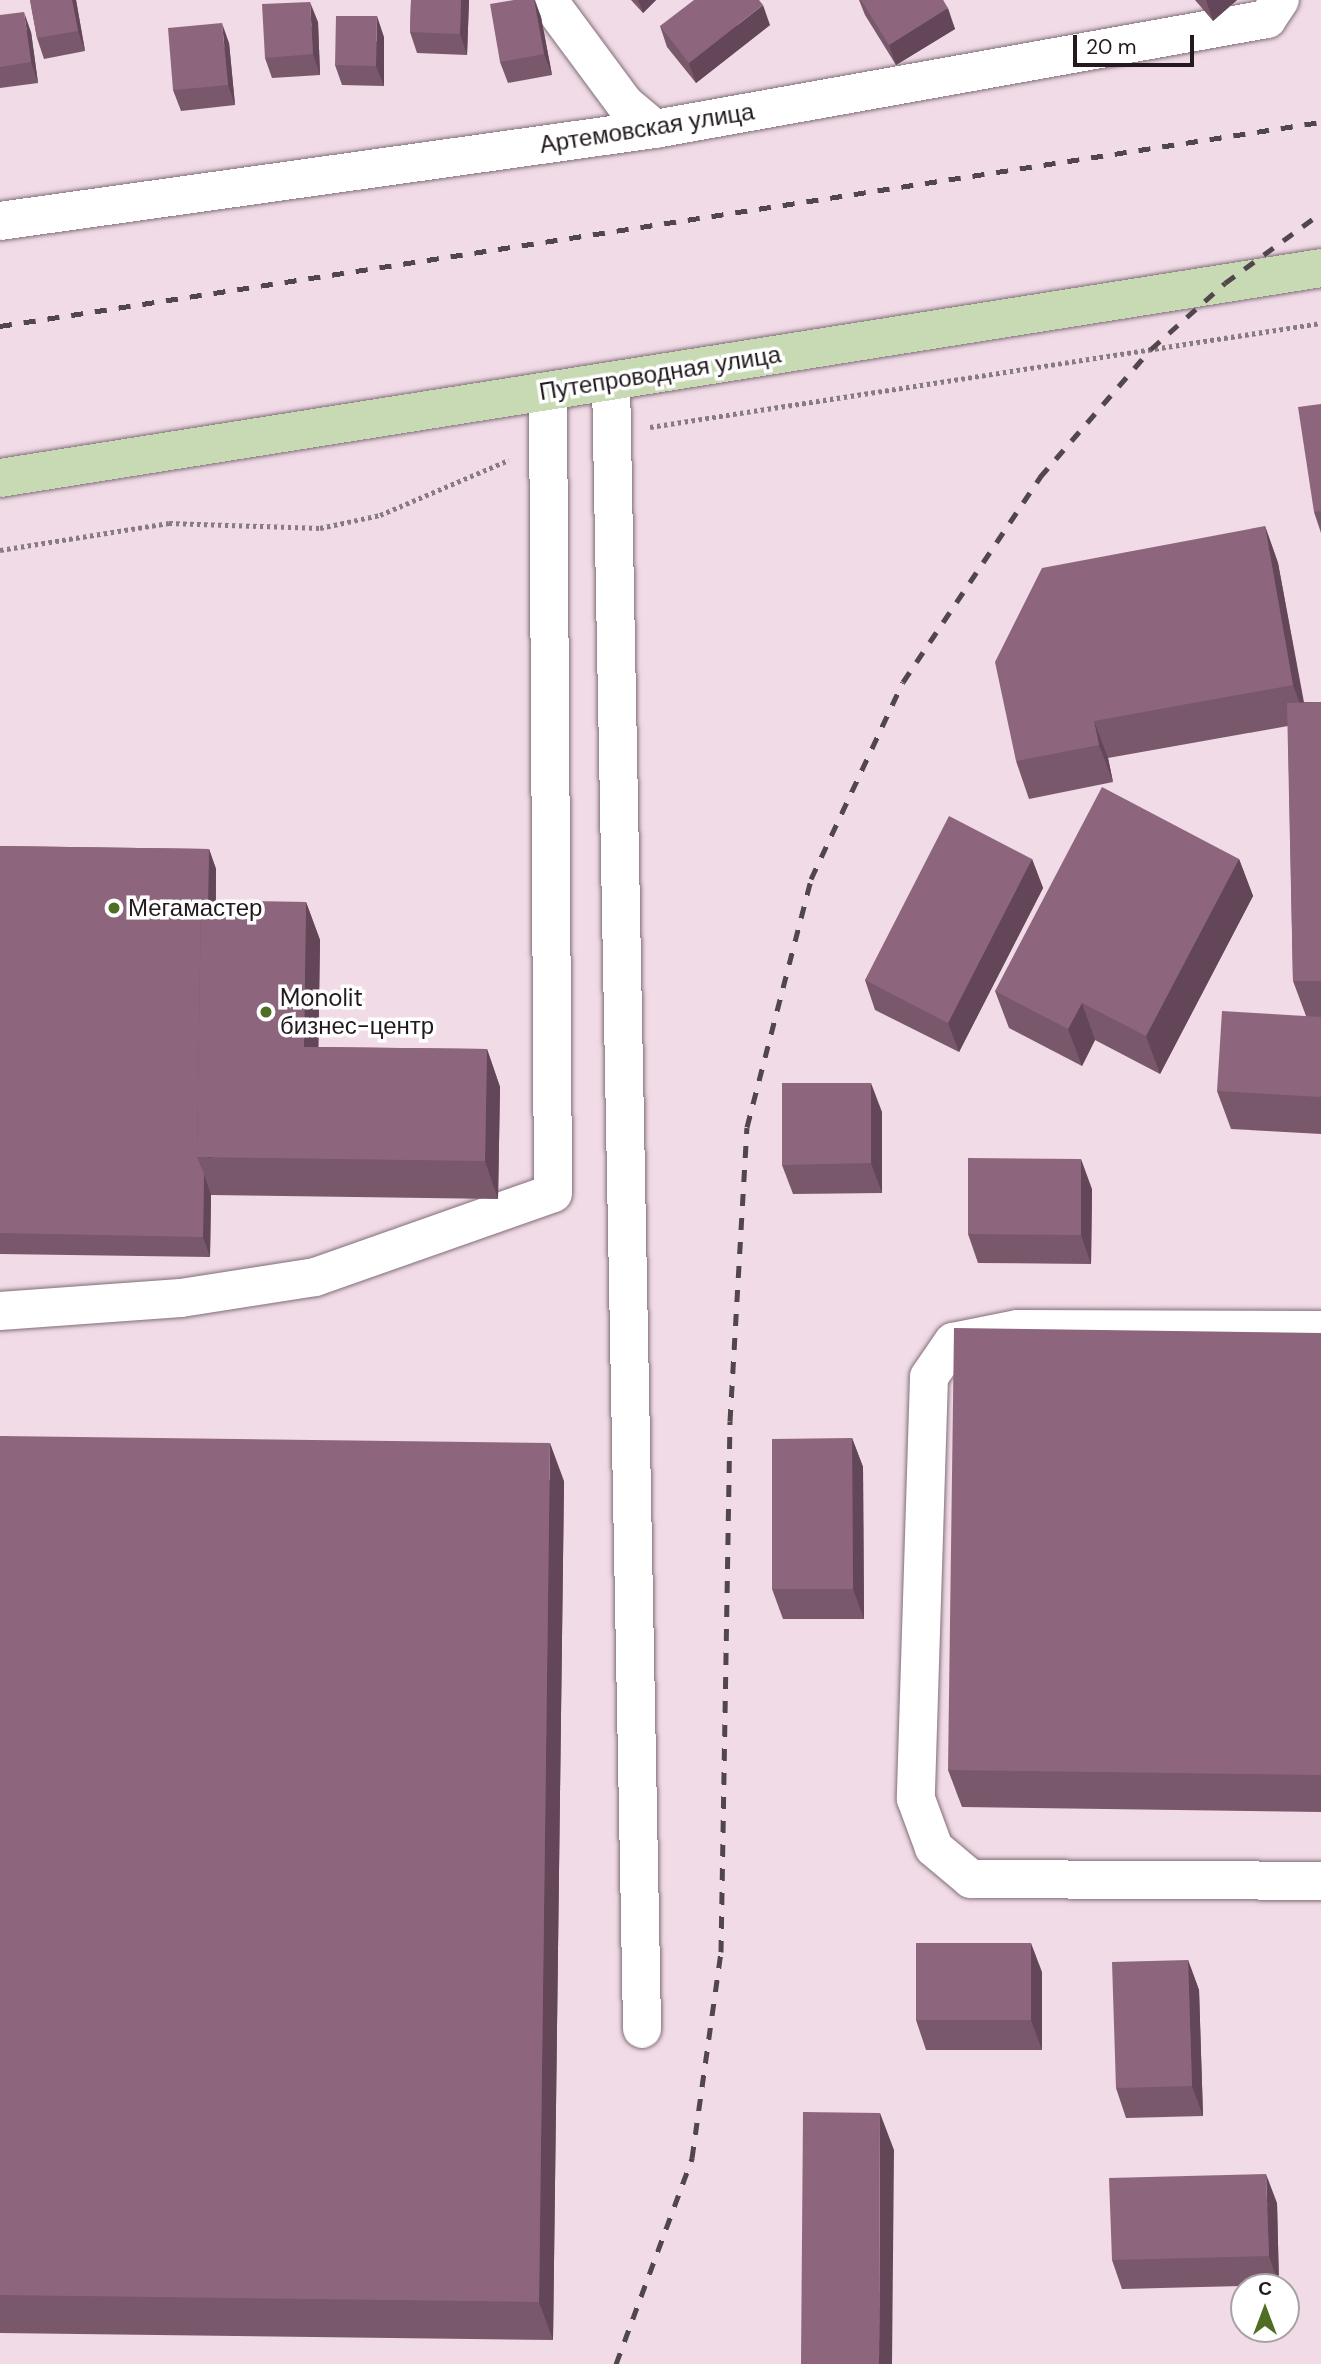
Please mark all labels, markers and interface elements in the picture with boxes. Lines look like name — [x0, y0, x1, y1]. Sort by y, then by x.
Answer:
scale bar — [1076, 21, 1197, 65]
text: 20 m — [1086, 33, 1137, 61]
street label: Артемовская улица — [538, 97, 756, 159]
street label: Путепроводная улица — [537, 340, 783, 406]
place label: Мегамастер — [128, 894, 262, 922]
marker: Мегамастер — [106, 900, 122, 916]
place label: Monolit бизнес-центр — [280, 984, 434, 1040]
marker: Monolit бизнес-центр — [258, 1004, 274, 1020]
north arrow — [1230, 2273, 1300, 2343]
text: С — [1258, 2276, 1272, 2301]

